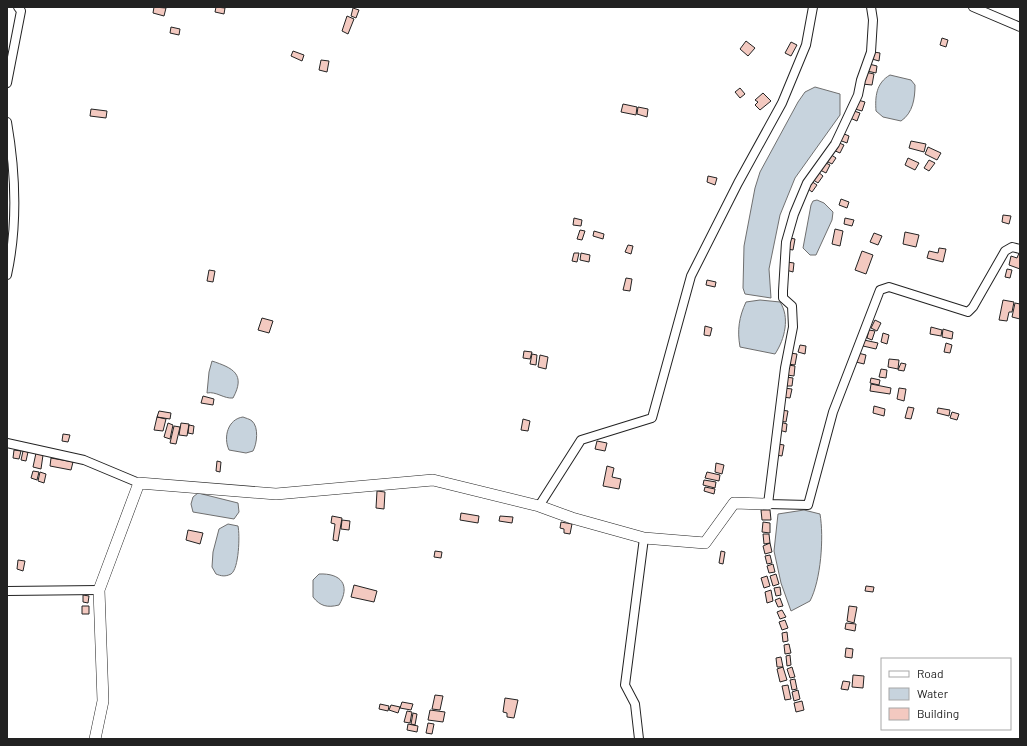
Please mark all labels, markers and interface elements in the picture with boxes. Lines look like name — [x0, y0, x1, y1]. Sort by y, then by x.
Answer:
legend — [881, 658, 1011, 730]
text: Road — [917, 666, 944, 680]
text: Water — [917, 686, 949, 700]
text: Building — [917, 706, 959, 720]

